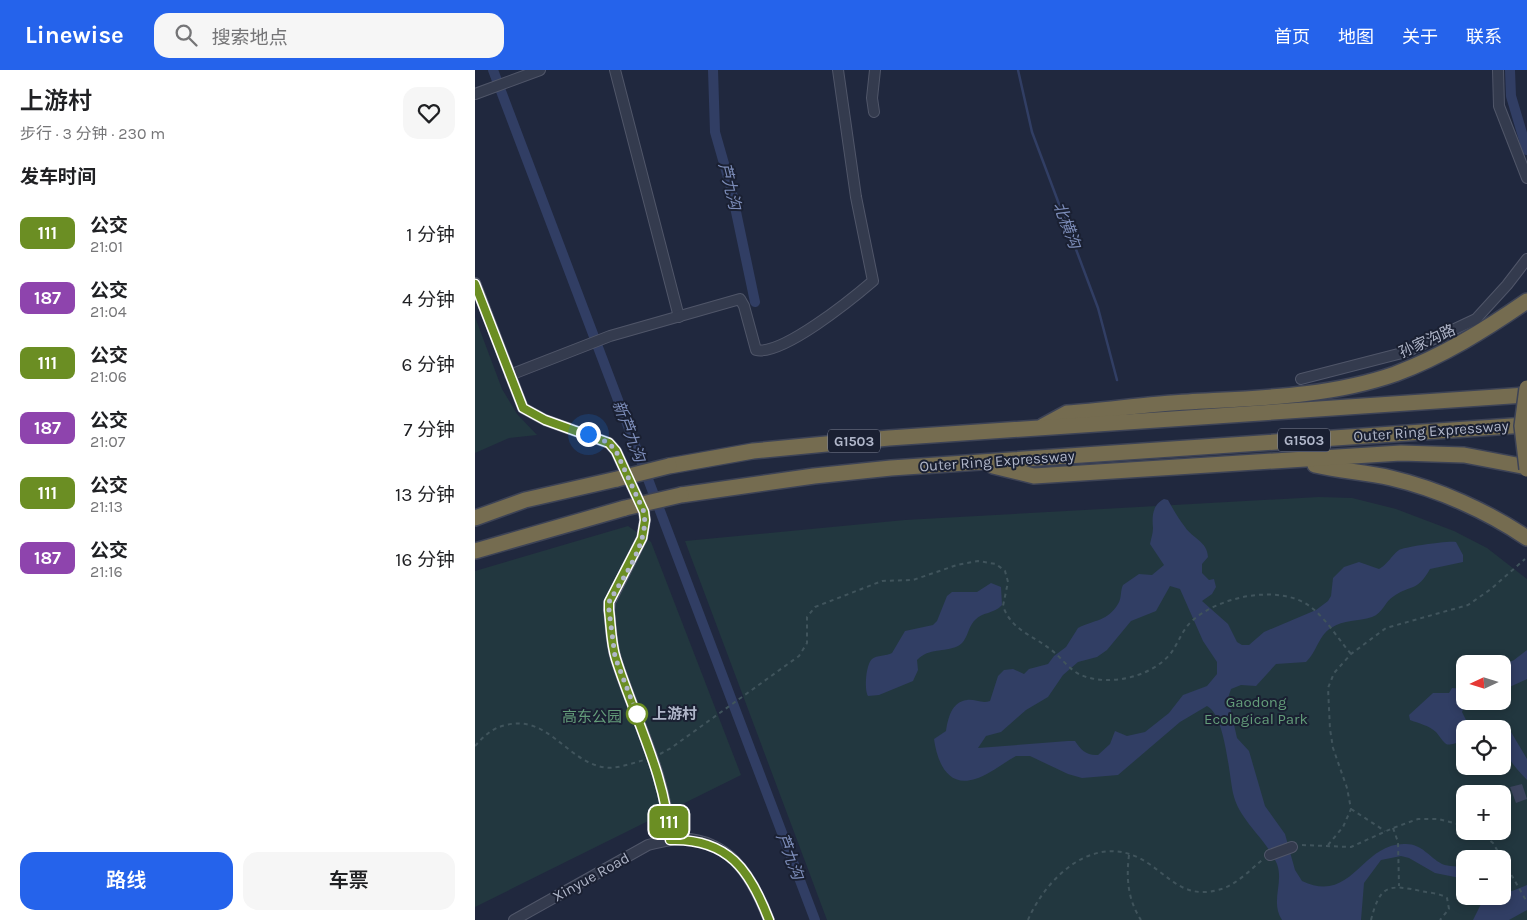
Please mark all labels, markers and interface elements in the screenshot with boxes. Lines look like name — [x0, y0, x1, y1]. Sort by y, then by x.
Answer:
search box — [154, 13, 504, 58]
text: Linewise — [25, 21, 124, 49]
icon: search — [172, 21, 200, 49]
text: 首页 — [1274, 26, 1310, 48]
text: 地图 — [1338, 26, 1374, 48]
text: 关于 — [1402, 26, 1438, 48]
text: 联系 — [1466, 26, 1502, 48]
text: 搜索地点 — [212, 27, 288, 49]
text: 上游村 — [20, 87, 92, 115]
button: heart — [403, 87, 455, 139]
text: 步行 · 3 分钟 · 230 m — [20, 124, 165, 143]
water label: 芦九沟 — [715, 160, 746, 214]
text: 发车时间 — [20, 166, 96, 188]
water label: 北横沟 — [1050, 199, 1085, 253]
text: 公交 — [90, 215, 128, 237]
text: 111 — [38, 222, 57, 244]
text: 1 分钟 — [406, 224, 455, 246]
text: 21:01 — [90, 237, 123, 256]
text: 公交 — [90, 280, 128, 302]
text: 187 — [34, 287, 61, 309]
text: 4 分钟 — [402, 289, 455, 311]
text: 21:04 — [90, 302, 127, 321]
street label: 孙家沟路 — [1396, 321, 1458, 361]
text: 公交 — [90, 345, 128, 367]
text: 111 — [38, 352, 57, 374]
text: 6 分钟 — [402, 354, 455, 376]
text: 21:06 — [90, 367, 127, 386]
water label: 新芦九沟 — [609, 398, 650, 466]
text: 公交 — [90, 410, 128, 432]
text: 187 — [34, 417, 61, 439]
street label: Outer Ring Expressway — [1353, 417, 1509, 445]
text: 7 分钟 — [404, 419, 455, 441]
your location — [576, 422, 601, 447]
road number: G1503 — [1278, 428, 1330, 452]
road number: G1503 — [828, 430, 880, 452]
text: 21:07 — [90, 432, 125, 451]
street label: Outer Ring Expressway — [919, 447, 1075, 475]
text: 公交 — [90, 475, 128, 497]
text: 111 — [38, 482, 57, 504]
text: 13 分钟 — [395, 484, 455, 506]
text: 21:13 — [90, 497, 123, 516]
text: 公交 — [90, 540, 128, 562]
text: 187 — [34, 547, 61, 569]
text: 16 分钟 — [395, 549, 455, 571]
text: 21:16 — [90, 562, 123, 581]
north arrow — [1456, 655, 1511, 710]
map controls — [1456, 655, 1511, 905]
park label: Gaodong Ecological Park — [1204, 693, 1308, 728]
marker: 上游村 — [626, 703, 648, 725]
place label: 上游村 — [652, 705, 697, 723]
park label: 高东公园 — [562, 708, 622, 726]
button: locate — [1456, 720, 1511, 775]
button: + — [1456, 785, 1511, 840]
line badge: 111 — [640, 806, 698, 838]
text: 111 — [659, 811, 679, 833]
water label: 芦九沟 — [773, 830, 808, 884]
street label: Xinyue Road — [549, 849, 633, 905]
button: − — [1456, 850, 1511, 905]
button: 路线 — [20, 852, 233, 910]
button: 车票 — [243, 852, 455, 910]

